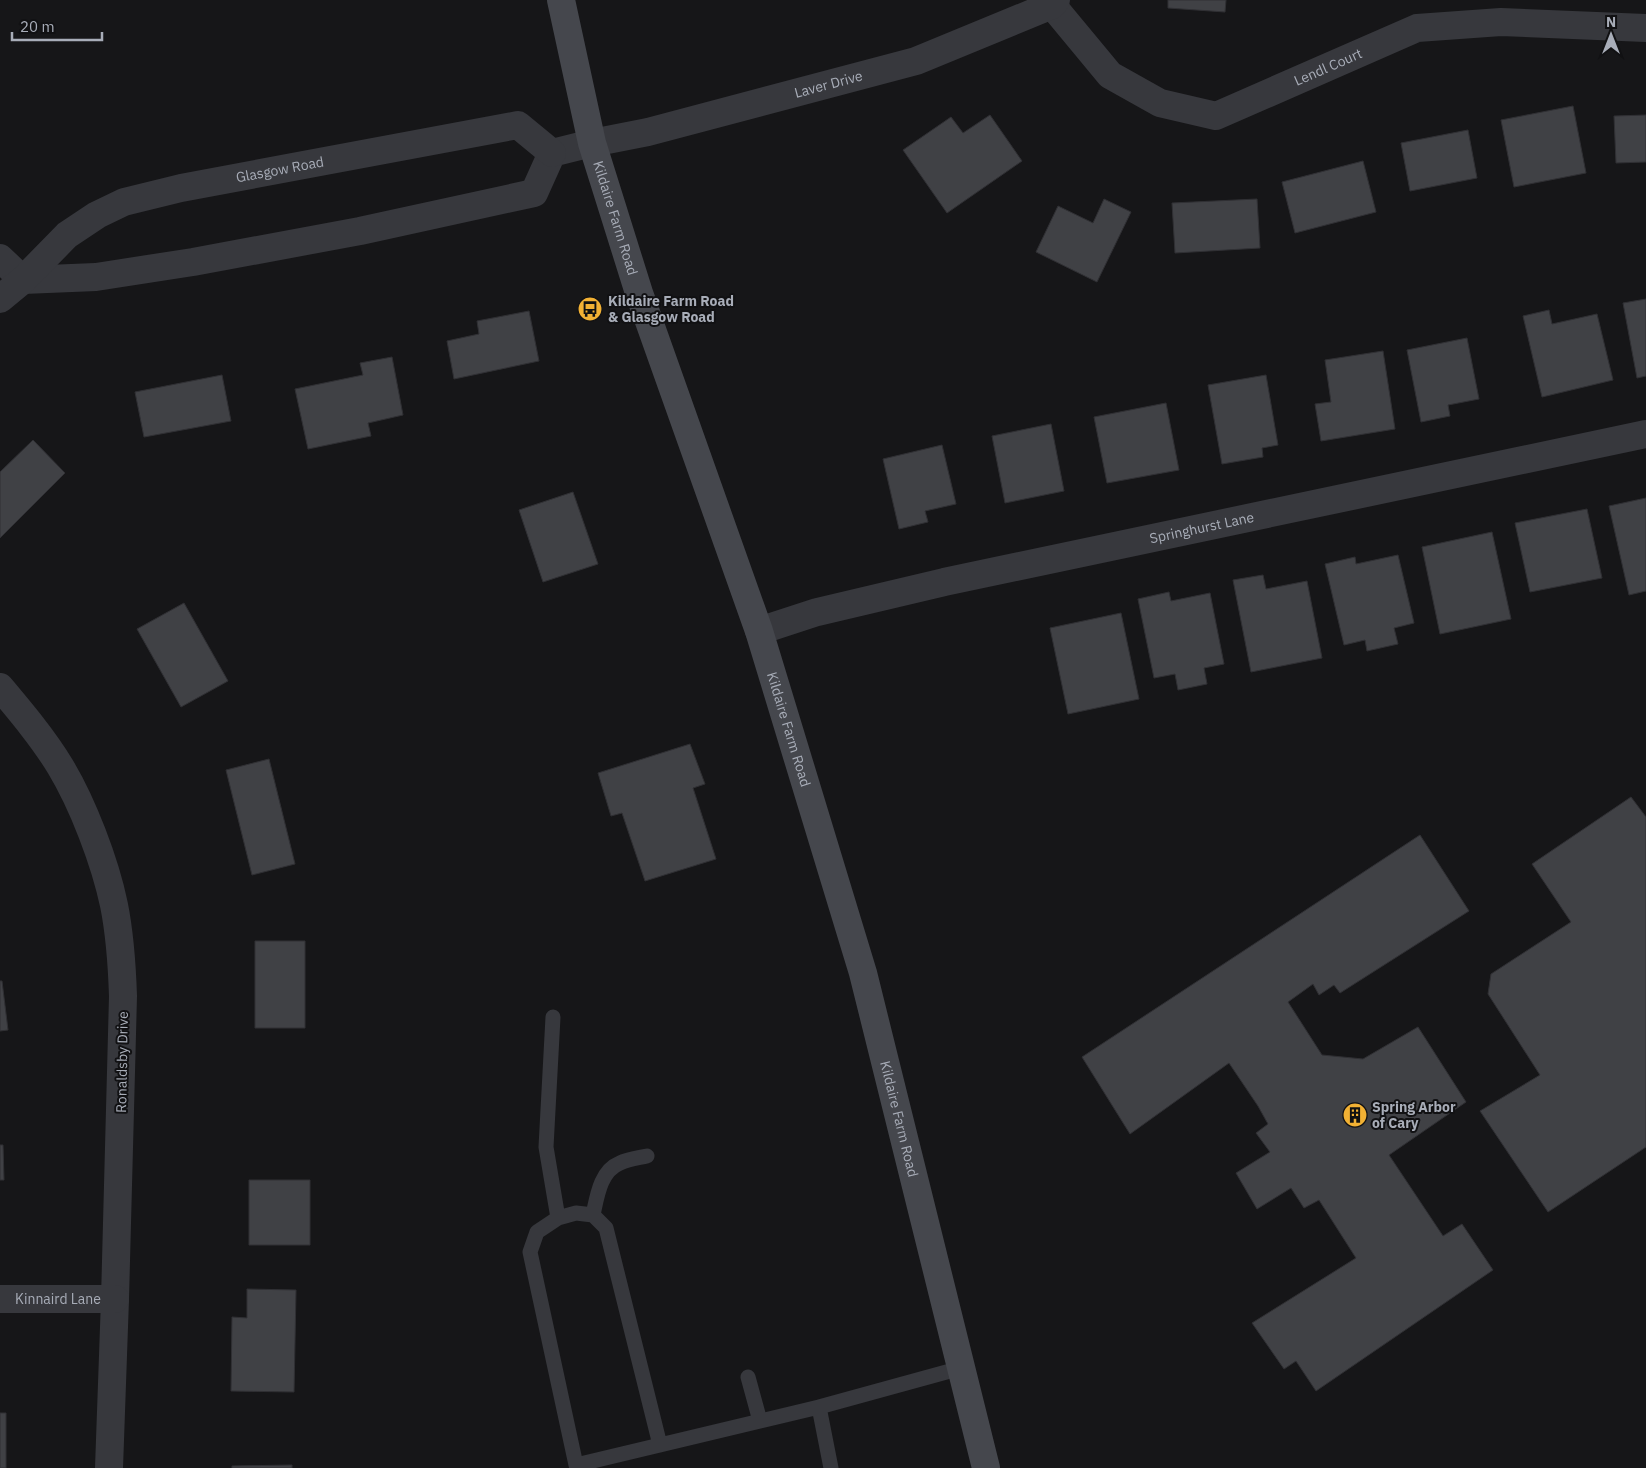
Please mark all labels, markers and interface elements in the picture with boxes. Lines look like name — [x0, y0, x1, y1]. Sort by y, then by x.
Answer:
scale bar — [12, 10, 102, 42]
north arrow — [1586, 10, 1636, 60]
text: N — [1606, 13, 1616, 31]
text: 20 m — [20, 17, 55, 36]
street label: Lendl Court — [1291, 44, 1365, 90]
street label: Laver Drive — [792, 66, 865, 102]
street label: Glasgow Road — [234, 152, 325, 187]
street label: Kildaire Farm Road — [589, 159, 642, 278]
place label: Kildaire Farm Road & Glasgow Road — [608, 292, 734, 326]
bus stop icon: Kildaire Farm Road & Glasgow Road — [577, 296, 603, 322]
street label: Springhurst Lane — [1148, 508, 1256, 547]
street label: Kildaire Farm Road — [763, 670, 815, 789]
street label: Ronaldsby Drive — [112, 1011, 132, 1113]
street label: Kildaire Farm Road — [876, 1059, 922, 1179]
place label: Spring Arbor of Cary — [1372, 1098, 1456, 1132]
building icon: Spring Arbor of Cary — [1342, 1102, 1368, 1128]
street label: Kinnaird Lane — [15, 1290, 101, 1308]

